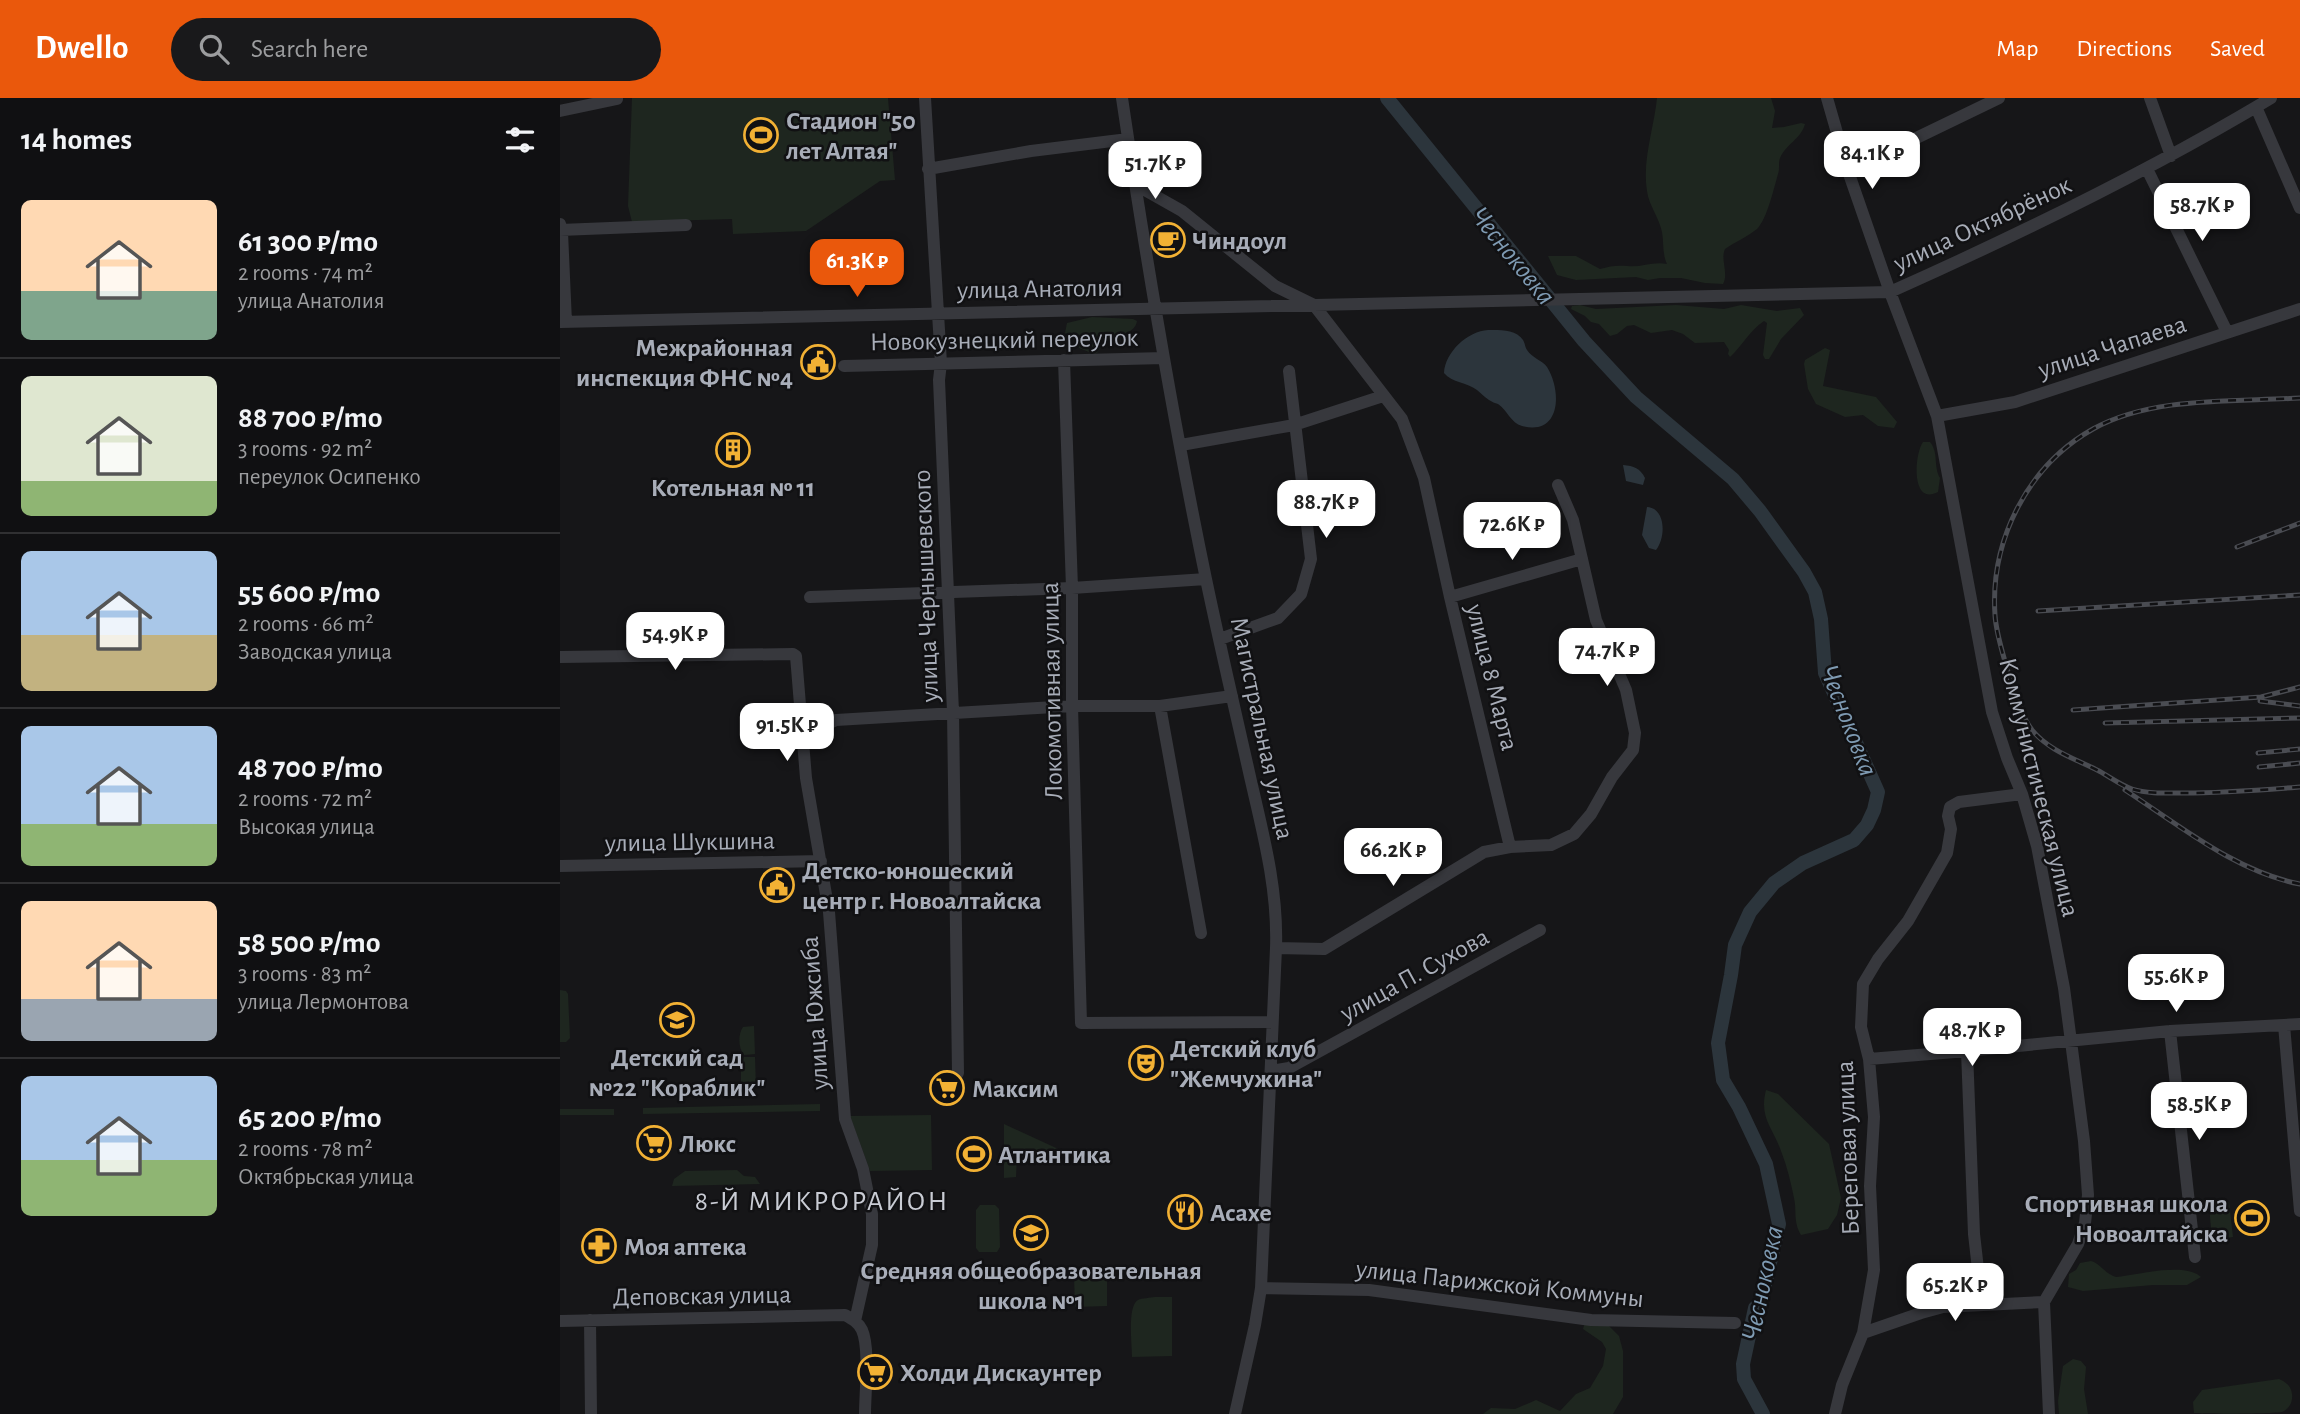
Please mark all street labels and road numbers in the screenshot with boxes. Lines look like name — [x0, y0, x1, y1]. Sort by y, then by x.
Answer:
street label: улица Октябрёнок — [1889, 171, 2075, 277]
street label: улица Анатолия — [956, 275, 1123, 303]
street label: улица Чапаева — [2034, 311, 2190, 383]
street label: Новокузнецкий переулок — [870, 325, 1139, 355]
street label: улица Чернышевского — [909, 469, 943, 704]
street label: Локомотивная улица — [1037, 582, 1067, 800]
street label: улица 8 Марта — [1461, 600, 1523, 753]
street label: Магистральная улица — [1226, 615, 1298, 842]
street label: Коммунистическая улица — [1994, 655, 2084, 920]
street label: улица Шукшина — [604, 828, 775, 856]
street label: улица П. Сухова — [1335, 923, 1493, 1027]
street label: улица Южсиба — [797, 935, 833, 1092]
street label: Береговая улица — [1832, 1060, 1864, 1236]
street label: улица Парижской Коммуны — [1354, 1256, 1645, 1312]
street label: Деповская улица — [613, 1281, 792, 1311]

